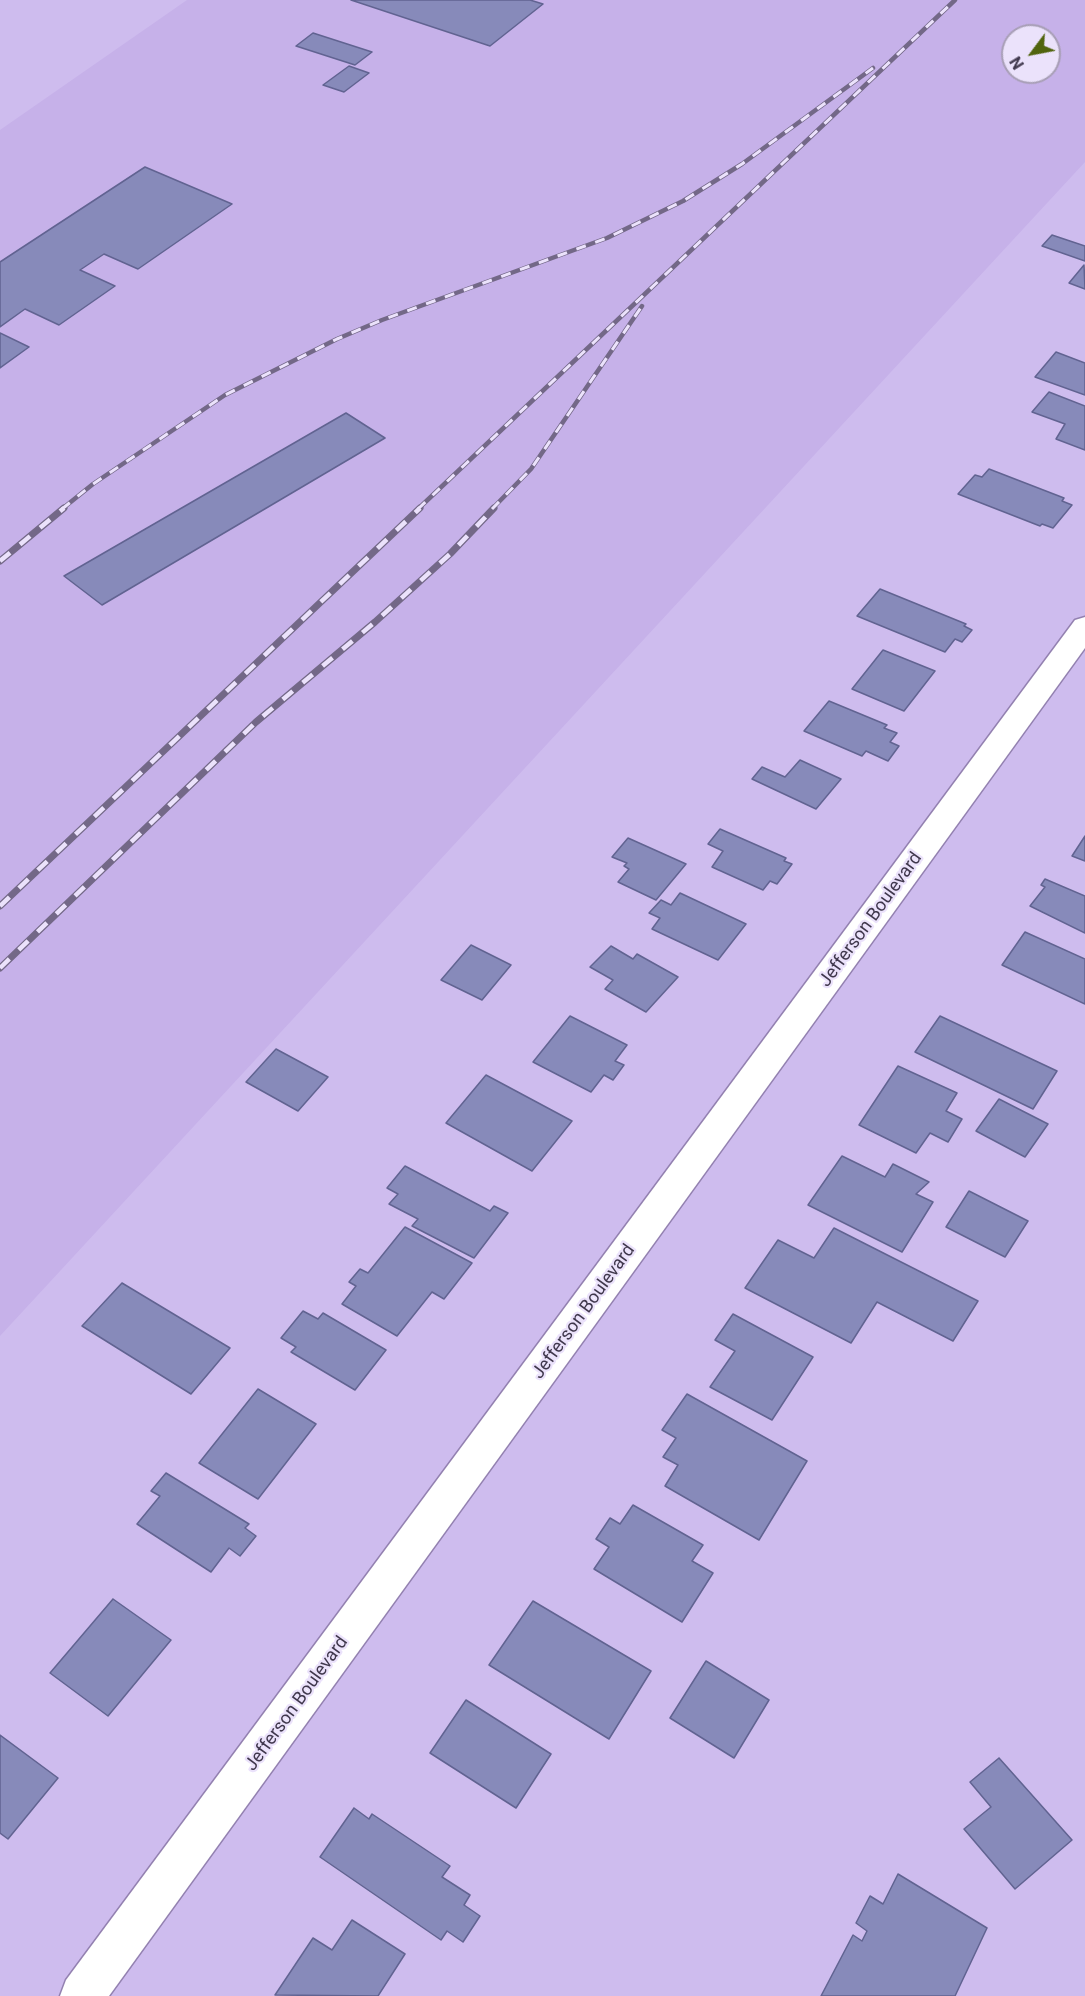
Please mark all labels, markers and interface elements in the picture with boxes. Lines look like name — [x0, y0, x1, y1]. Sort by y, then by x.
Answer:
north arrow — [1001, 24, 1061, 84]
text: N — [1006, 53, 1028, 73]
street label: Jefferson Boulevard — [815, 849, 927, 991]
street label: Jefferson Boulevard — [528, 1241, 640, 1383]
street label: Jefferson Boulevard — [241, 1633, 353, 1775]

